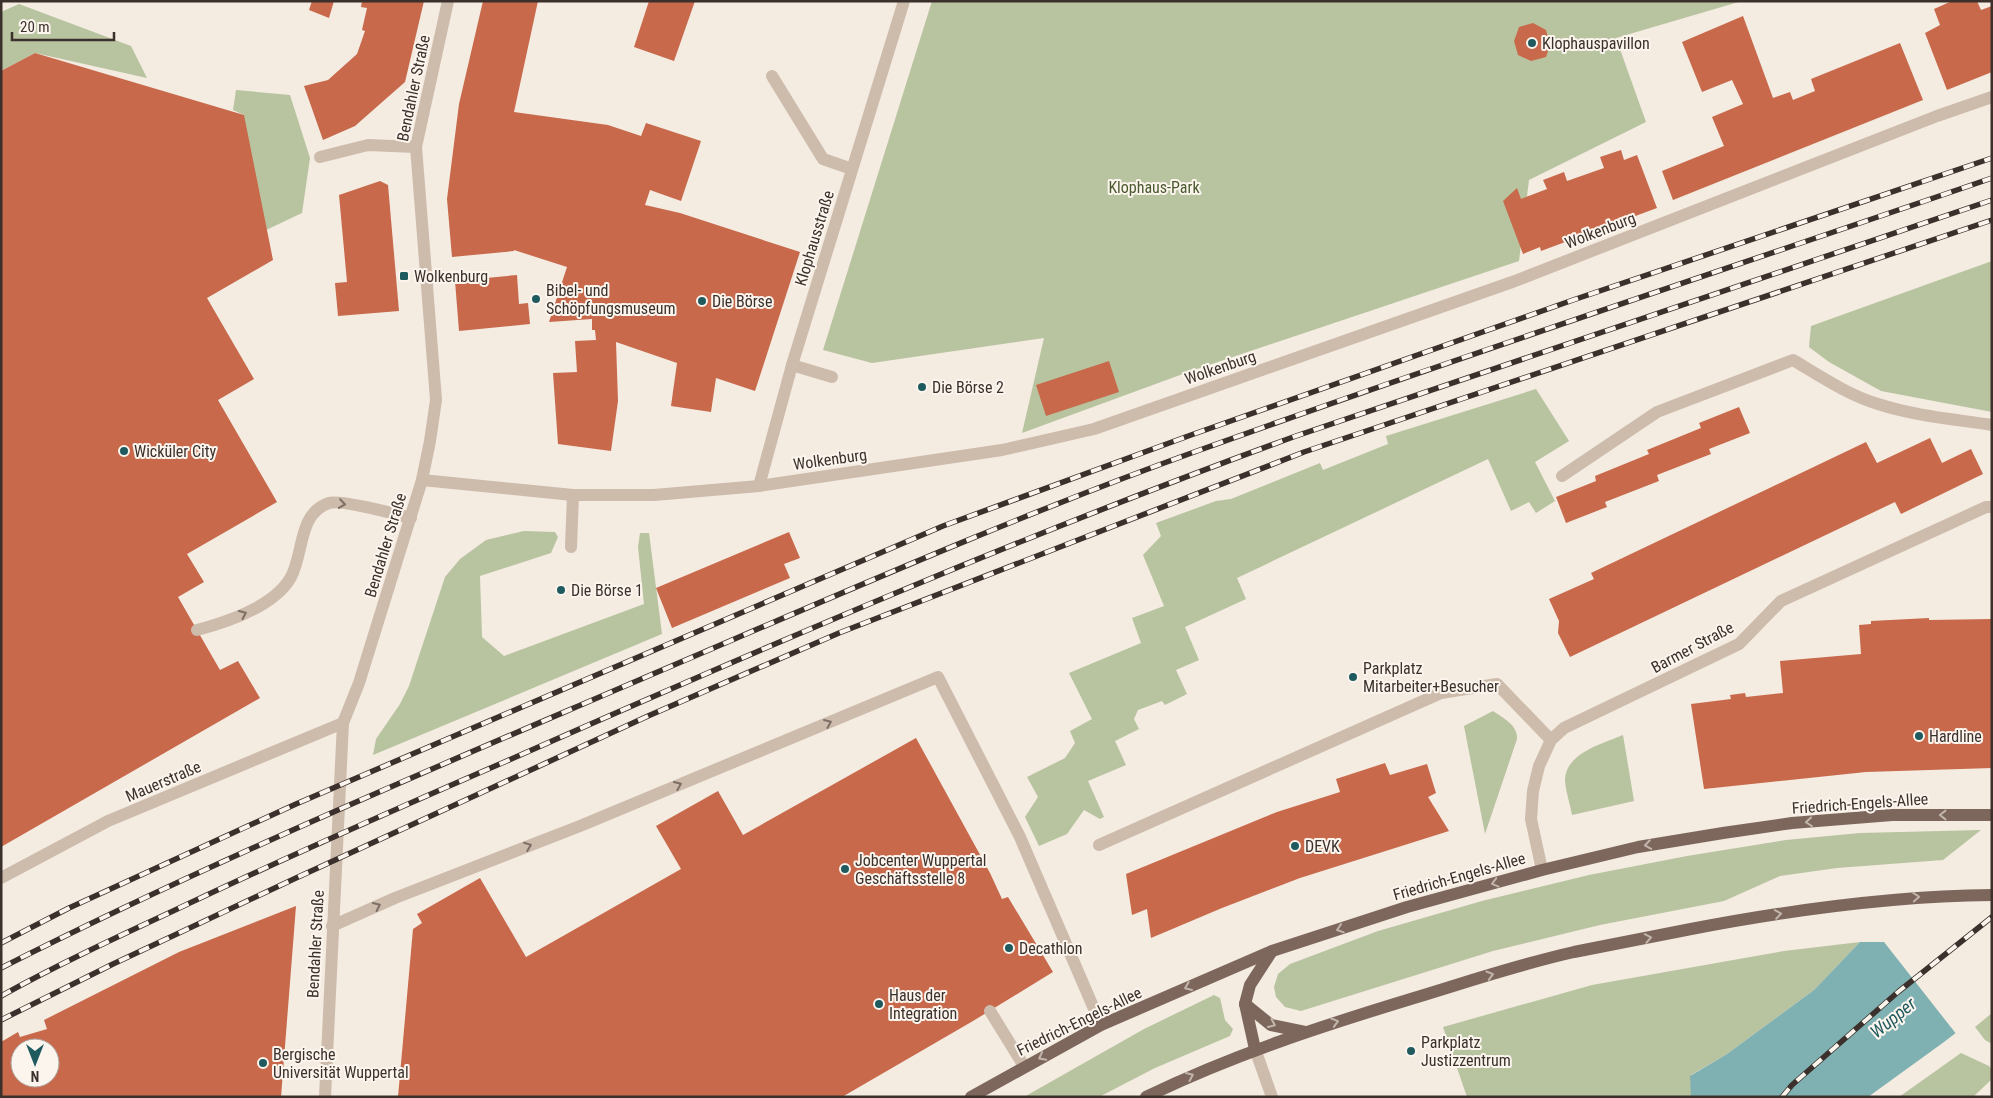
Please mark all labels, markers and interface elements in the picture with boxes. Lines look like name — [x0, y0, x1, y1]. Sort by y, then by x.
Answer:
scale bar — [12, 10, 115, 42]
text: 20 m — [20, 18, 50, 36]
street label: Bendahler Straße — [393, 33, 434, 143]
place label: Klophauspavillon — [1542, 34, 1650, 53]
marker: Klophauspavillon — [1526, 37, 1538, 49]
park label: Klophaus-Park — [1108, 178, 1200, 197]
street label: Klophausstraße — [791, 188, 838, 288]
street label: Wolkenburg — [1562, 208, 1638, 253]
place label: Wolkenburg — [414, 267, 488, 286]
marker: Wolkenburg — [398, 270, 410, 282]
place label: Bibel- und Schöpfungsmuseum — [546, 281, 675, 318]
place label: Die Börse — [712, 292, 772, 311]
marker: Bibel- und Schöpfungsmuseum — [530, 293, 542, 305]
marker: Die Börse — [696, 295, 708, 307]
street label: Wolkenburg — [1182, 346, 1258, 389]
place label: Die Börse 2 — [932, 378, 1004, 397]
marker: Die Börse 2 — [916, 381, 928, 393]
place label: Wicküler City — [134, 442, 216, 461]
marker: Wicküler City — [118, 445, 130, 457]
street label: Wolkenburg — [792, 445, 868, 474]
street label: Bendahler Straße — [361, 491, 410, 600]
one-way arrow — [338, 498, 346, 509]
place label: Die Börse 1 — [571, 581, 643, 600]
marker: Die Börse 1 — [555, 584, 567, 596]
one-way arrow — [238, 609, 247, 620]
street label: Barmer Straße — [1648, 618, 1737, 677]
place label: Parkplatz Mitarbeiter+Besucher — [1363, 659, 1499, 696]
marker: Parkplatz Mitarbeiter+Besucher — [1347, 671, 1359, 683]
one-way arrow — [823, 718, 832, 729]
place label: Hardline — [1929, 727, 1982, 746]
marker: Hardline — [1913, 730, 1925, 742]
street label: Mauerstraße — [123, 757, 204, 806]
one-way arrow — [673, 781, 682, 791]
street label: Friedrich-Engels-Allee — [1791, 789, 1929, 818]
one-way arrow — [1939, 810, 1946, 820]
one-way arrow — [1804, 816, 1812, 827]
place label: DEVK — [1305, 837, 1340, 856]
marker: DEVK — [1289, 840, 1301, 852]
one-way arrow — [1644, 840, 1652, 850]
one-way arrow — [523, 842, 532, 852]
street label: Friedrich-Engels-Allee — [1391, 849, 1527, 904]
place label: Jobcenter Wuppertal Geschäftsstelle 8 — [855, 851, 986, 888]
marker: Jobcenter Wuppertal Geschäftsstelle 8 — [839, 863, 851, 875]
one-way arrow — [1492, 877, 1500, 887]
street label: Bendahler Straße — [303, 890, 328, 999]
one-way arrow — [1913, 892, 1921, 903]
one-way arrow — [372, 902, 381, 912]
one-way arrow — [1774, 909, 1783, 919]
one-way arrow — [1336, 923, 1344, 933]
one-way arrow — [1644, 933, 1652, 943]
place label: Decathlon — [1019, 939, 1083, 958]
marker: Decathlon — [1003, 942, 1015, 954]
one-way arrow — [1486, 970, 1494, 981]
one-way arrow — [1184, 981, 1193, 992]
street label: Friedrich-Engels-Allee — [1014, 983, 1145, 1060]
place label: Haus der Integration — [889, 986, 957, 1023]
water label: Wupper — [1866, 993, 1920, 1042]
marker: Haus der Integration — [873, 998, 885, 1010]
one-way arrow — [1267, 1017, 1276, 1027]
one-way arrow — [1330, 1018, 1338, 1028]
place label: Parkplatz Justizzentrum — [1421, 1033, 1511, 1070]
north arrow — [10, 1038, 60, 1088]
place label: Bergische Universität Wuppertal — [273, 1045, 409, 1082]
marker: Parkplatz Justizzentrum — [1405, 1045, 1417, 1057]
one-way arrow — [1038, 1051, 1047, 1061]
marker: Bergische Universität Wuppertal — [257, 1057, 269, 1069]
text: N — [31, 1068, 39, 1084]
one-way arrow — [1185, 1071, 1194, 1082]

